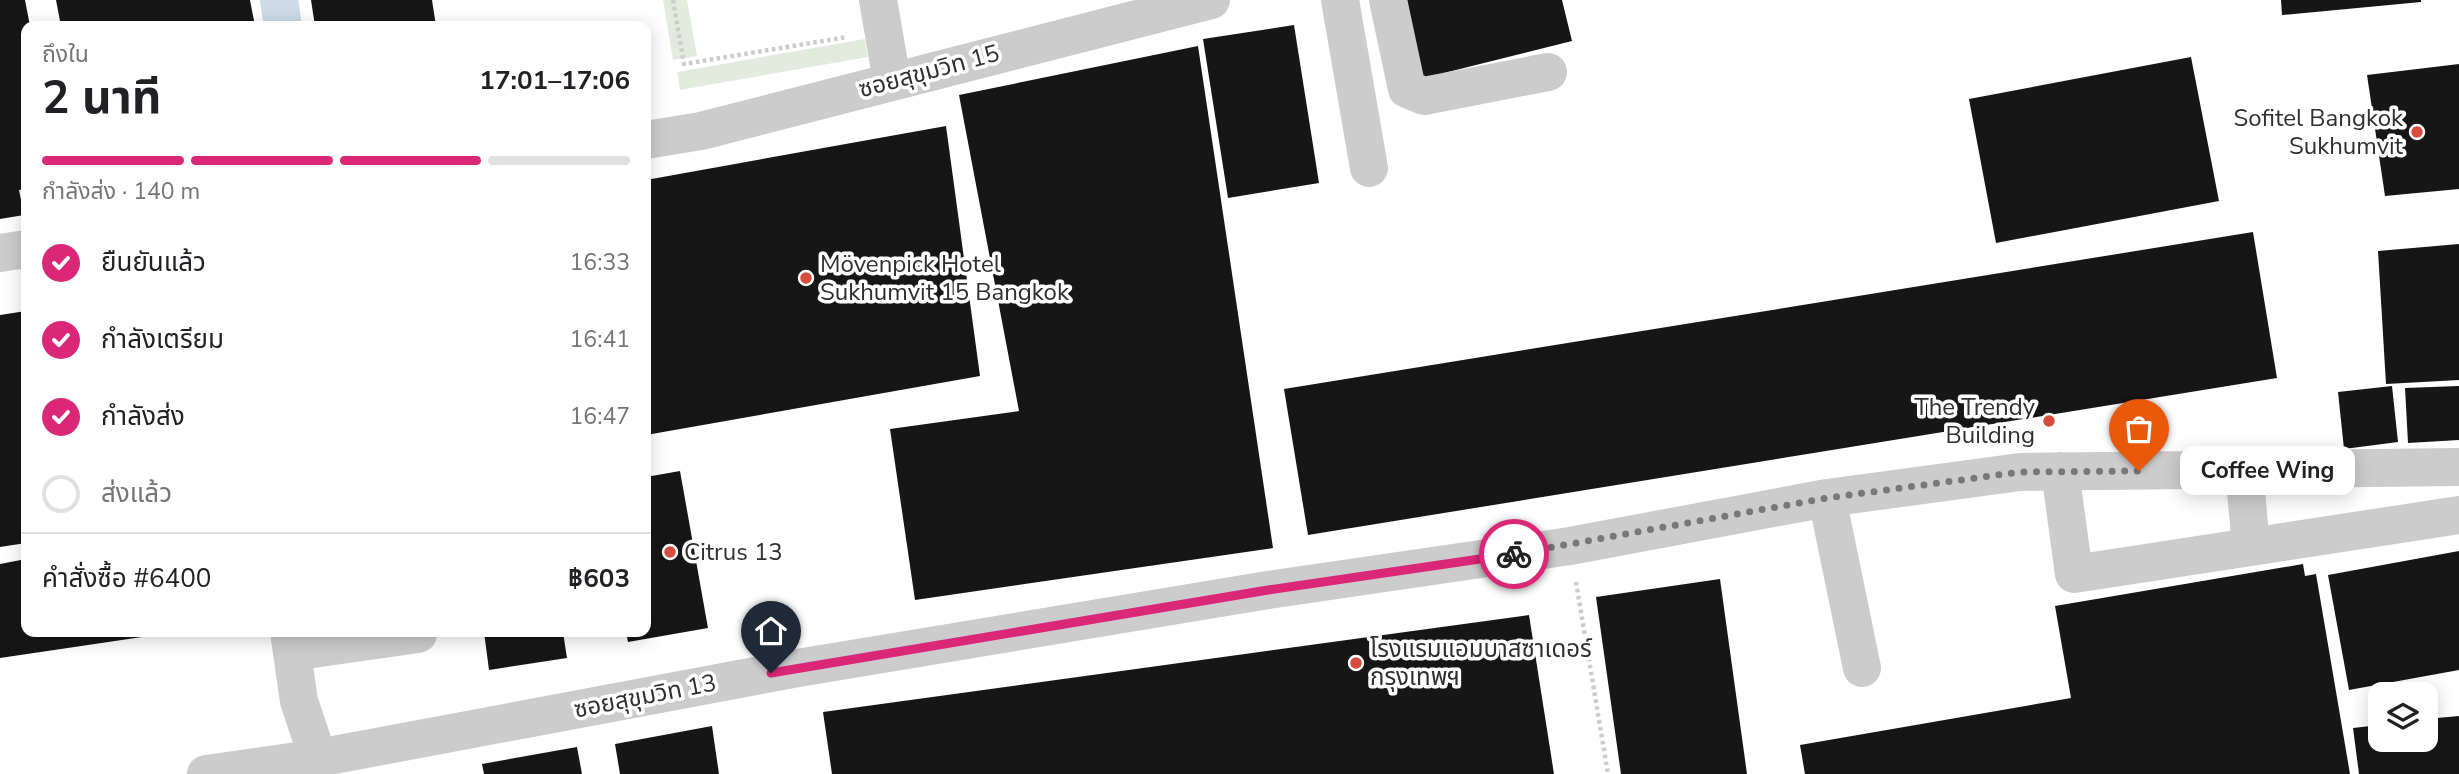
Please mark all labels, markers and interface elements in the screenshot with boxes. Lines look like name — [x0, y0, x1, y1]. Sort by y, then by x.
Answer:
street label: ซอยสุขุมวิท 15 — [855, 37, 1003, 105]
text: ถึงใน — [42, 39, 89, 70]
text: 17:01–17:06 — [479, 63, 630, 98]
text: 2 นาที — [42, 66, 161, 129]
place label: Sofitel Bangkok Sukhumvit — [2234, 102, 2404, 162]
marker: Sofitel Bangkok Sukhumvit — [2409, 124, 2425, 140]
text: กำลังส่ง · 140 m — [42, 176, 200, 207]
icon: check — [42, 244, 80, 282]
text: ยืนยันแล้ว — [101, 245, 206, 280]
text: 16:33 — [570, 247, 630, 278]
place label: Mövenpick Hotel Sukhumvit 15 Bangkok — [820, 248, 1070, 308]
marker: Mövenpick Hotel Sukhumvit 15 Bangkok — [798, 270, 814, 286]
icon: check — [42, 321, 80, 359]
text: กำลังเตรียม — [101, 322, 224, 357]
text: 16:41 — [570, 324, 630, 355]
place label: The Trendy Building — [1914, 391, 2036, 451]
icon: check — [42, 398, 80, 436]
text: กำลังส่ง — [101, 399, 185, 434]
pin — [2109, 399, 2169, 471]
text: 16:47 — [570, 401, 630, 432]
icon: bag — [2120, 410, 2158, 448]
marker: The Trendy Building — [2041, 413, 2057, 429]
callout: Coffee Wing — [2181, 447, 2356, 496]
text: Coffee Wing — [2201, 455, 2334, 486]
text: ส่งแล้ว — [101, 476, 172, 511]
courier — [1479, 519, 1549, 589]
icon: bike — [1495, 535, 1533, 573]
place label: Citrus 13 — [684, 536, 783, 568]
marker: Citrus 13 — [662, 544, 678, 560]
text: คำสั่งซื้อ #6400 — [42, 561, 211, 596]
text: ฿603 — [568, 561, 630, 596]
pin — [741, 601, 801, 673]
icon: home — [752, 612, 790, 650]
place label: โรงแรมแอมบาสซาเดอร์ กรุงเทพฯ — [1370, 633, 1593, 693]
marker: โรงแรมแอมบาสซาเดอร์ กรุงเทพฯ — [1348, 655, 1364, 671]
street label: ซอยสุขุมวิท 13 — [571, 667, 719, 725]
map controls — [2368, 682, 2438, 752]
button: layers — [2368, 682, 2438, 752]

